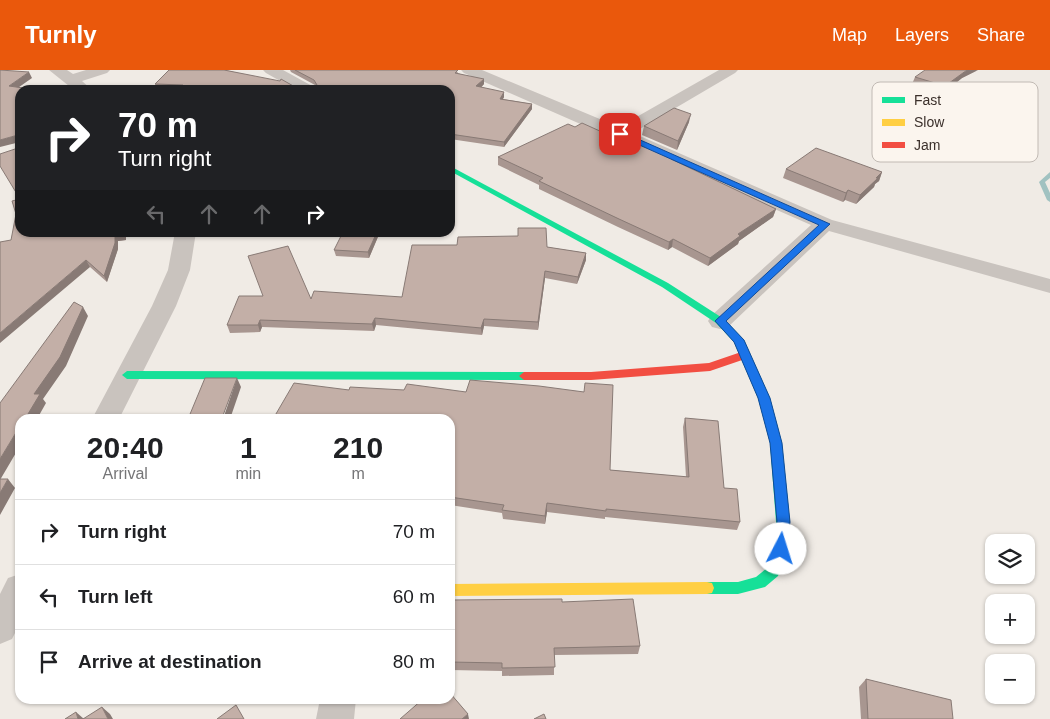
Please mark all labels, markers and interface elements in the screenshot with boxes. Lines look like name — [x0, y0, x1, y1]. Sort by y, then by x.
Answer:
text: Turnly — [25, 21, 97, 48]
text: Map — [832, 25, 867, 45]
text: Layers — [895, 25, 949, 45]
text: Share — [977, 25, 1025, 45]
legend — [872, 82, 1038, 162]
text: Fast — [914, 92, 941, 108]
icon: right — [35, 105, 100, 170]
text: 70 m — [118, 105, 198, 144]
pin — [599, 113, 641, 155]
text: Slow — [914, 114, 945, 130]
icon: arrive — [606, 120, 634, 148]
text: Jam — [914, 137, 940, 153]
text: Turn right — [118, 146, 211, 171]
icon: left — [142, 200, 170, 228]
icon: ahead — [195, 200, 223, 228]
icon: ahead — [248, 200, 276, 228]
icon: right — [301, 200, 329, 228]
text: 20:40 — [87, 431, 164, 464]
text: 1 — [240, 431, 257, 464]
text: 210 — [333, 431, 383, 464]
text: Arrival — [103, 465, 148, 482]
text: min — [235, 465, 261, 482]
text: m — [351, 465, 365, 482]
icon: right — [35, 518, 63, 546]
text: Turn right — [78, 521, 166, 542]
text: 70 m — [393, 521, 435, 542]
position arrow — [754, 522, 806, 574]
map controls — [985, 534, 1035, 704]
button: layers — [985, 534, 1035, 584]
icon: left — [35, 583, 63, 611]
text: Turn left — [78, 586, 153, 607]
text: 60 m — [393, 586, 435, 607]
button: + — [985, 594, 1035, 644]
icon: arrive — [35, 648, 63, 676]
text: Arrive at destination — [78, 651, 262, 672]
text: 80 m — [393, 651, 435, 672]
button: − — [985, 654, 1035, 704]

